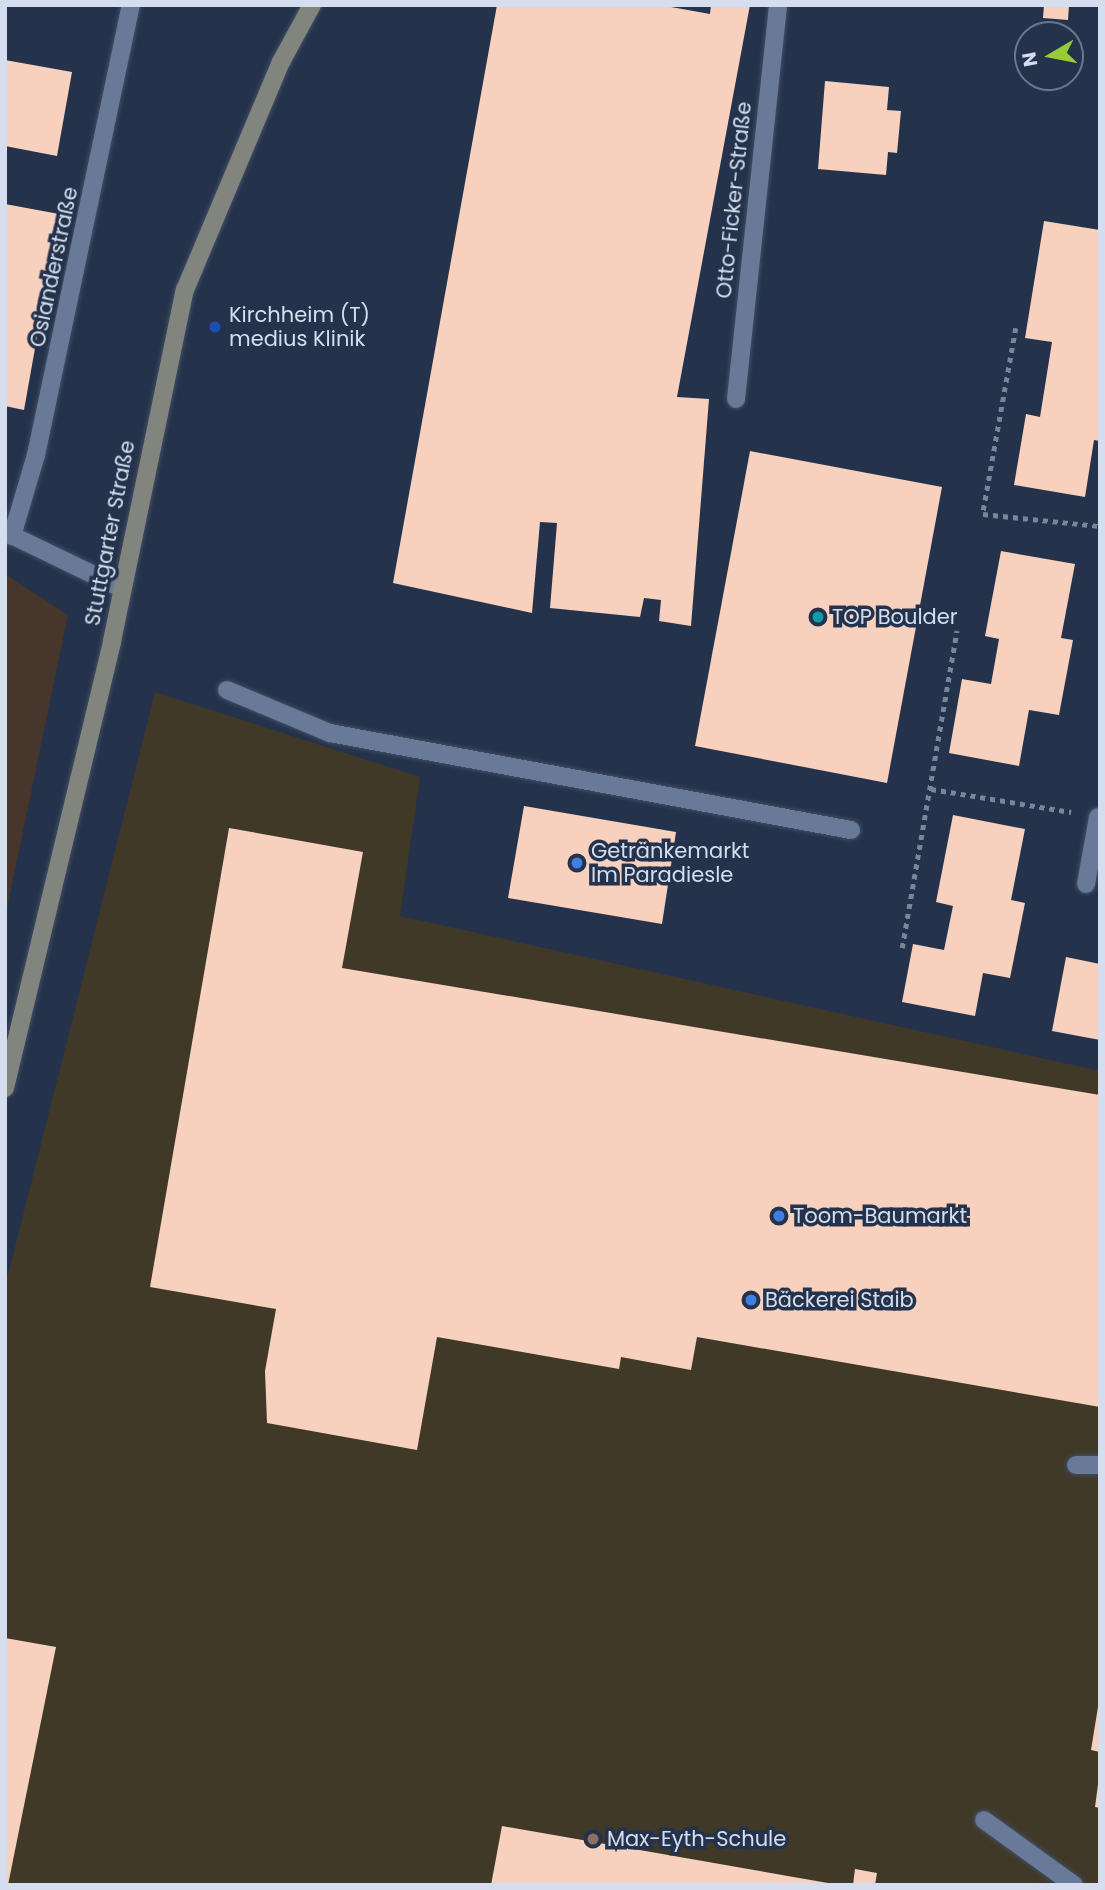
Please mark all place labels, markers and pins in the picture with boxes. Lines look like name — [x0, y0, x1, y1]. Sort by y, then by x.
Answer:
place label: Kirchheim (T) medius Klinik — [229, 302, 370, 352]
marker: Kirchheim (T) medius Klinik — [207, 319, 223, 335]
place label: TOP Boulder — [832, 604, 958, 630]
marker: TOP Boulder — [810, 609, 826, 625]
place label: Getränkemarkt Im Paradiesle — [591, 838, 749, 888]
marker: Getränkemarkt Im Paradiesle — [569, 855, 585, 871]
place label: Toom-Baumarkt — [793, 1203, 967, 1229]
marker: Toom-Baumarkt — [771, 1208, 787, 1224]
place label: Bäckerei Staib — [765, 1287, 914, 1313]
marker: Bäckerei Staib — [743, 1292, 759, 1308]
place label: Max-Eyth-Schule — [607, 1826, 786, 1852]
marker: Max-Eyth-Schule — [585, 1831, 601, 1847]

